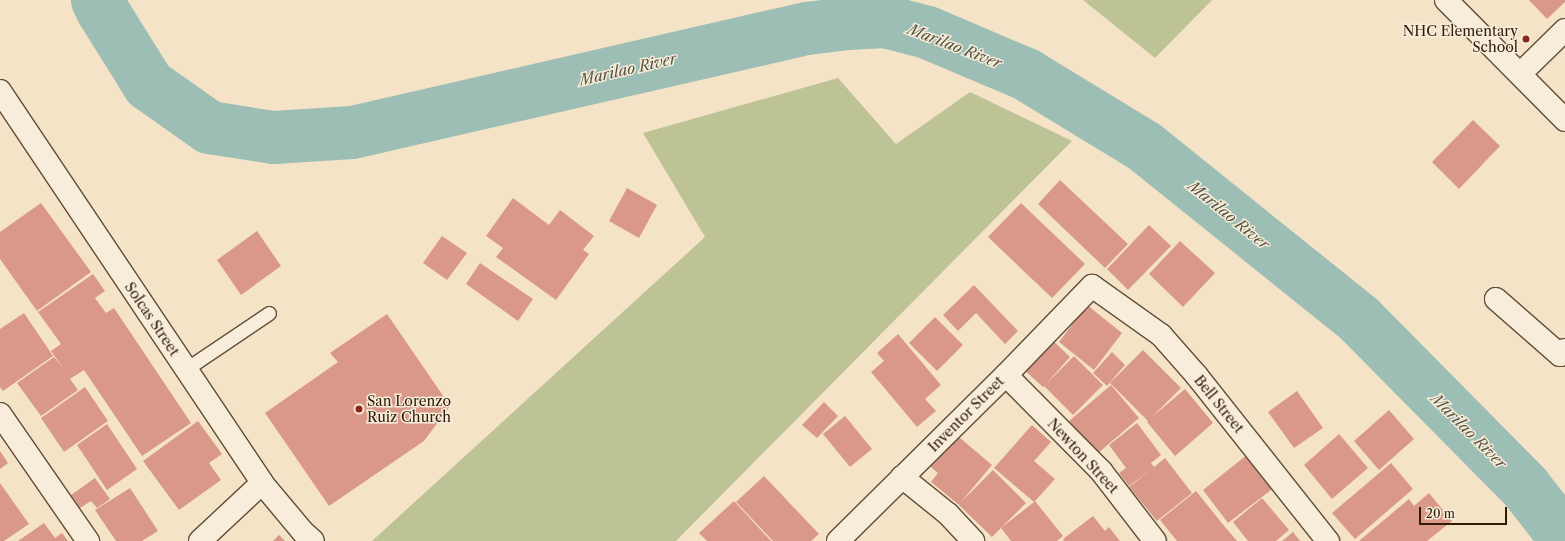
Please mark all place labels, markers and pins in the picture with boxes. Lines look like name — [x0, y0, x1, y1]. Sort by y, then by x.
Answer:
place label: NHC Elementary School — [1403, 23, 1518, 56]
marker: NHC Elementary School — [1521, 34, 1531, 44]
place label: San Lorenzo Ruiz Church — [367, 393, 451, 426]
marker: San Lorenzo Ruiz Church — [354, 404, 364, 414]

